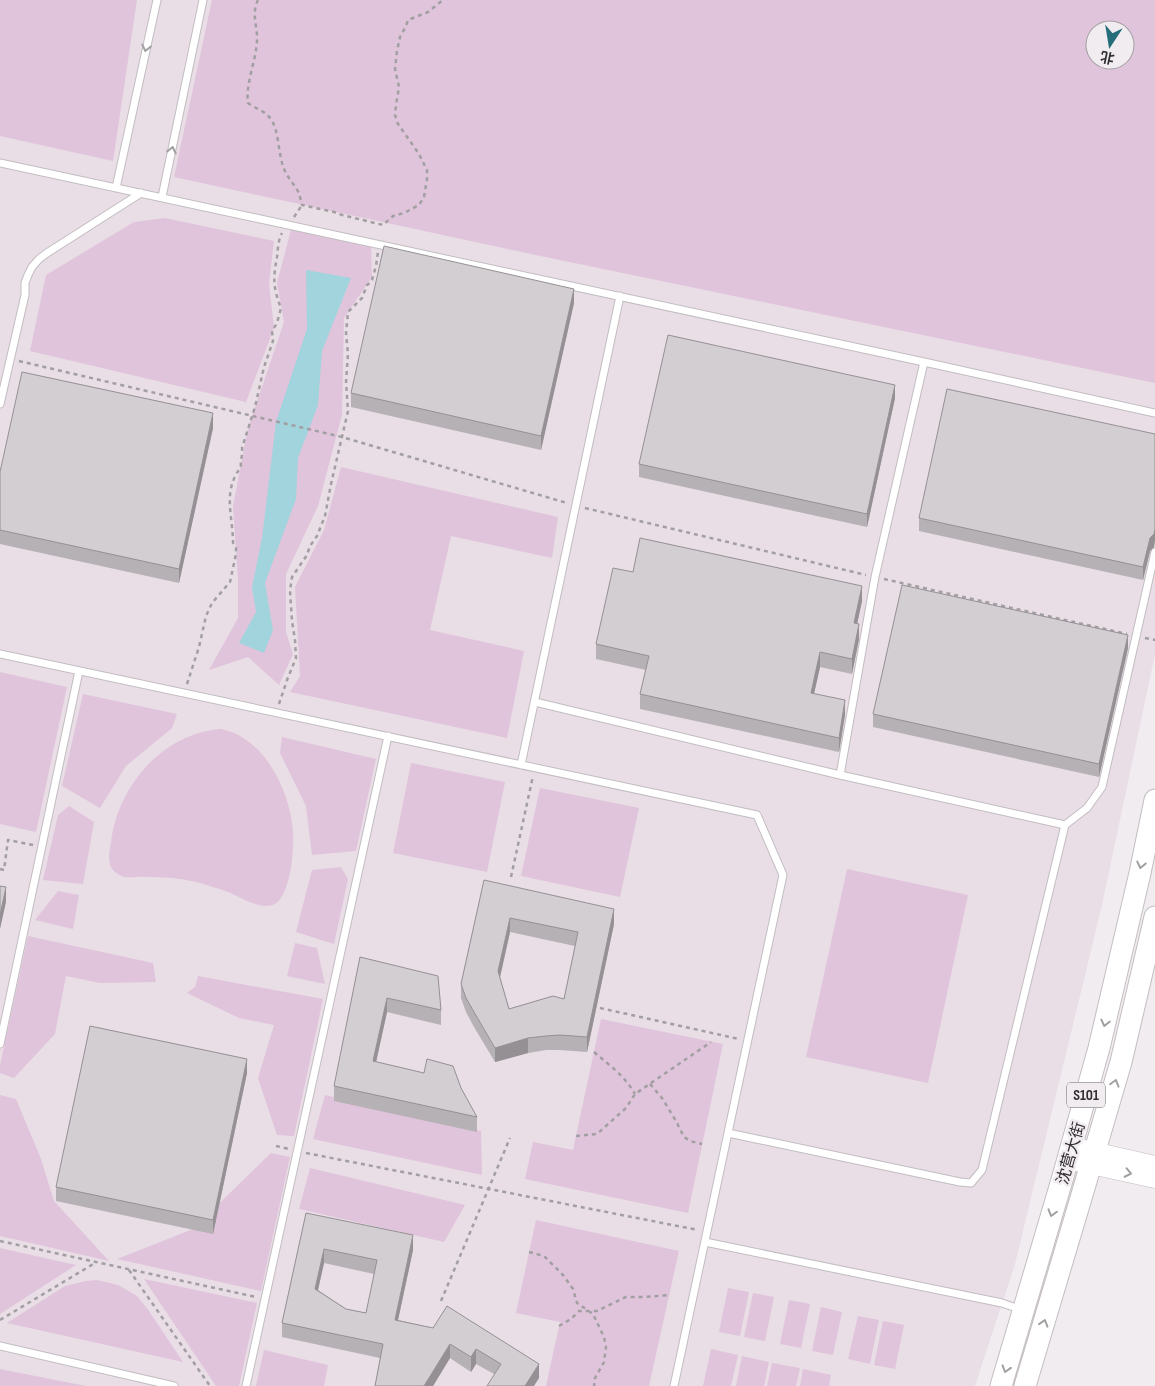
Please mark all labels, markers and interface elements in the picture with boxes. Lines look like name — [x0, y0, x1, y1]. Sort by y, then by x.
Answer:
north arrow — [1085, 20, 1135, 70]
one-way arrow — [142, 43, 152, 52]
text: 北 — [1099, 47, 1116, 67]
one-way arrow — [166, 145, 176, 154]
one-way arrow — [1137, 860, 1147, 869]
one-way arrow — [1100, 1019, 1111, 1028]
one-way arrow — [1109, 1079, 1119, 1087]
road number: S101 — [1067, 1082, 1105, 1108]
street label: 沈营大街 — [1053, 1120, 1089, 1187]
one-way arrow — [1124, 1168, 1133, 1178]
one-way arrow — [1048, 1209, 1058, 1217]
one-way arrow — [1038, 1319, 1048, 1327]
one-way arrow — [1001, 1365, 1011, 1373]

